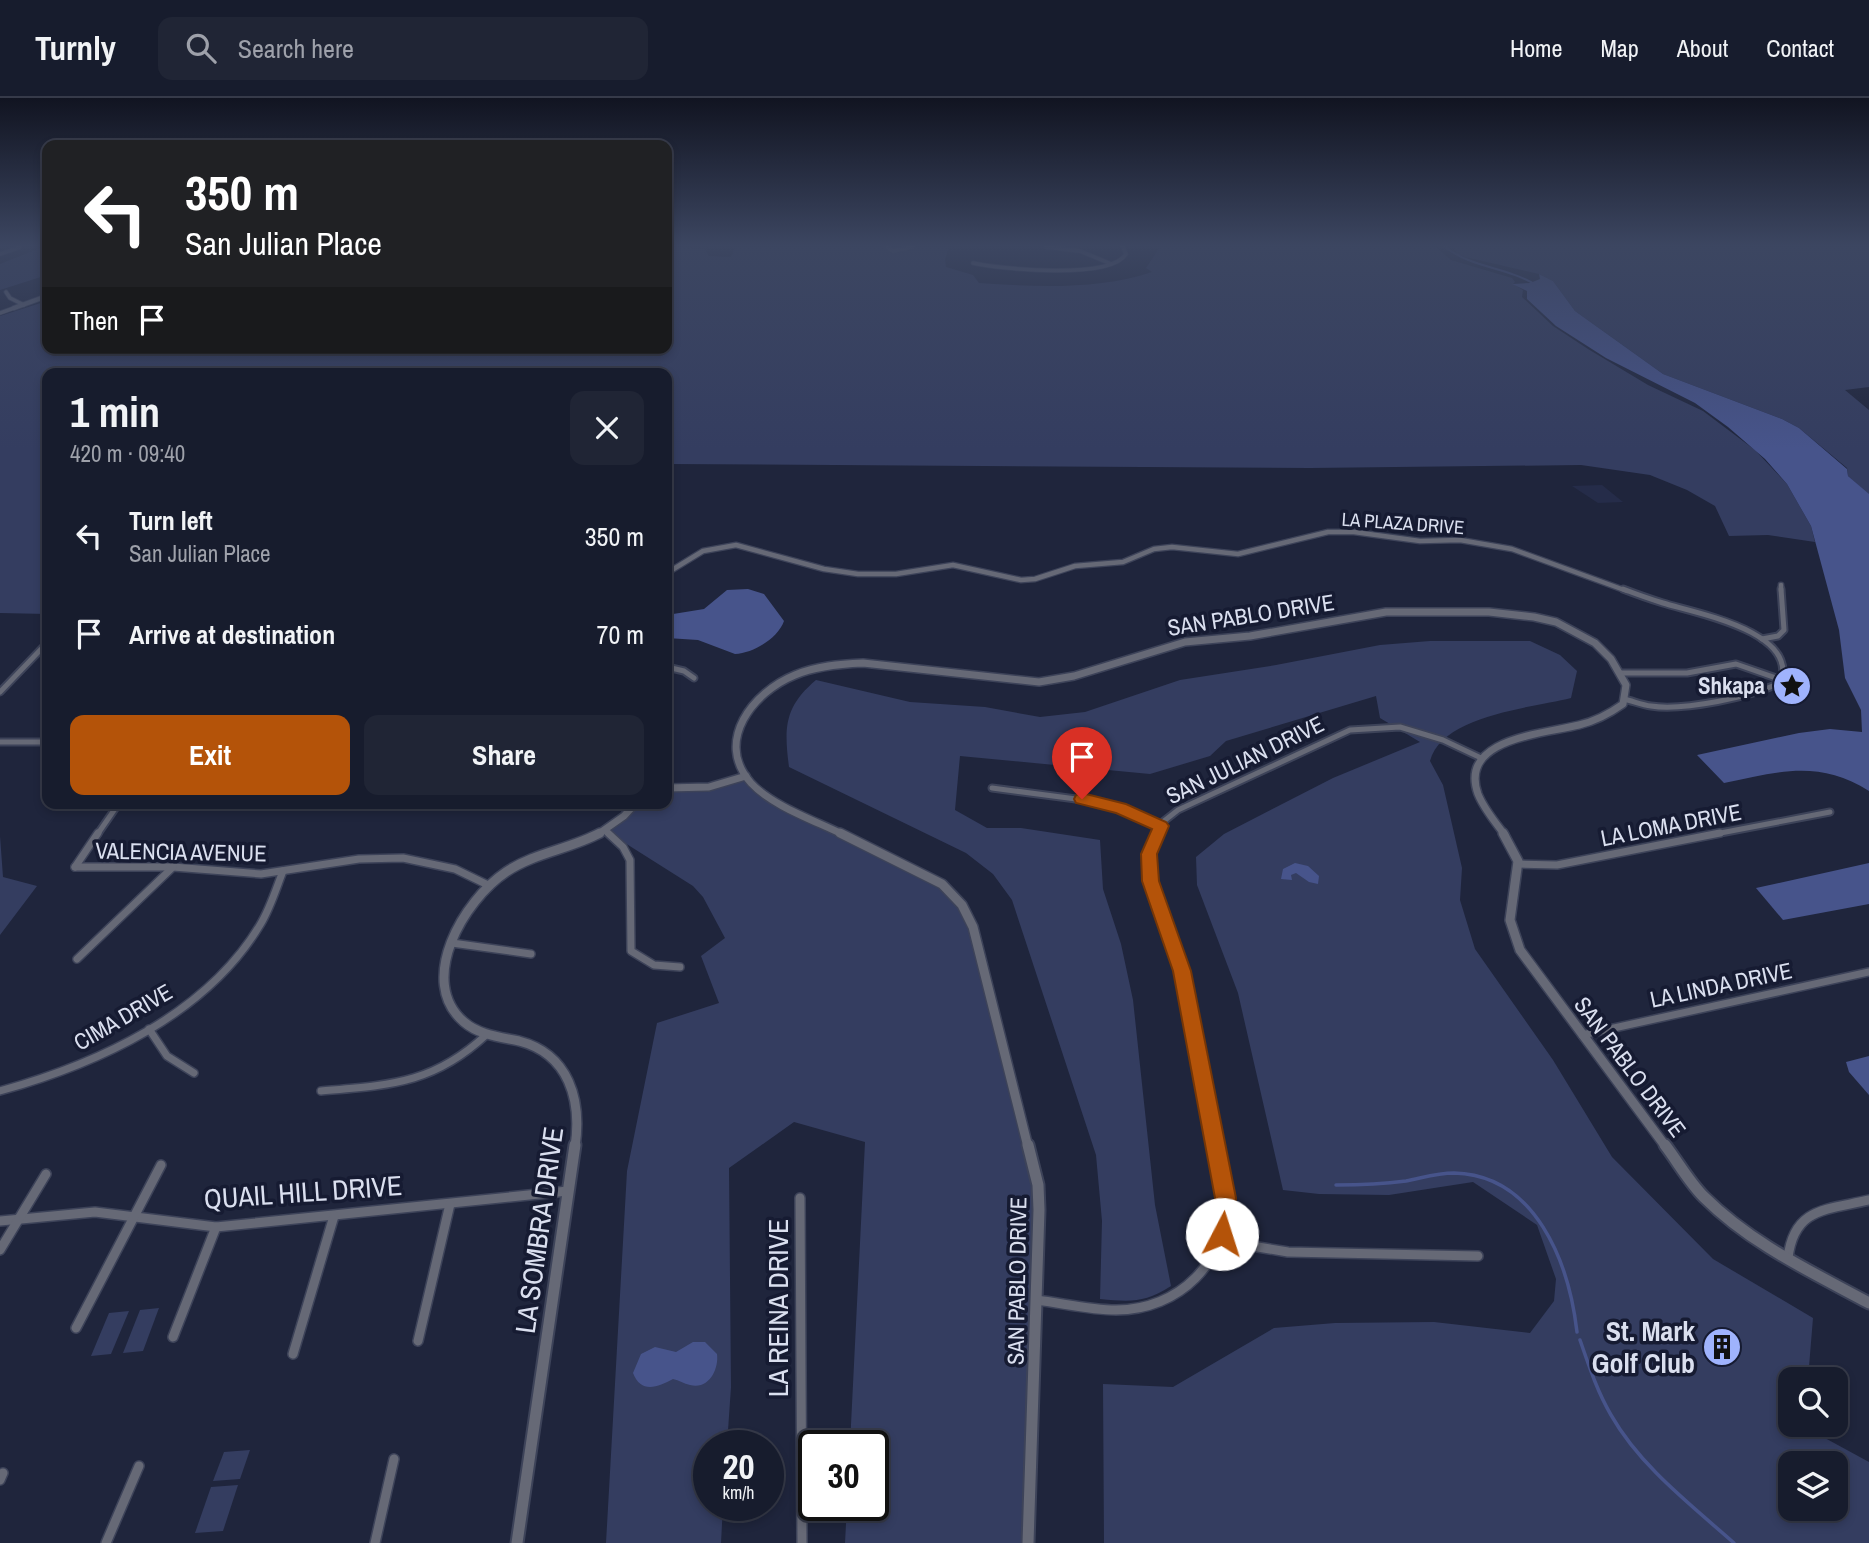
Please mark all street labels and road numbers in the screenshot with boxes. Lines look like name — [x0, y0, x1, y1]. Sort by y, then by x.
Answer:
street label: LA PLAZA DRIVE — [1341, 506, 1465, 540]
street label: SAN PABLO DRIVE — [1165, 586, 1337, 643]
street label: SAN JULIAN DRIVE — [1161, 708, 1329, 811]
street label: LA LOMA DRIVE — [1598, 796, 1744, 853]
street label: VALENCIA AVENUE — [95, 835, 267, 868]
street label: LA LINDA DRIVE — [1647, 954, 1795, 1015]
street label: CIMA DRIVE — [68, 976, 178, 1057]
street label: SAN PABLO DRIVE — [1567, 990, 1693, 1143]
street label: LA SOMBRA DRIVE — [506, 1124, 572, 1336]
street label: QUAIL HILL DRIVE — [203, 1166, 403, 1218]
street label: SAN PABLO DRIVE — [1000, 1197, 1033, 1365]
street label: LA REINA DRIVE — [759, 1219, 797, 1397]

